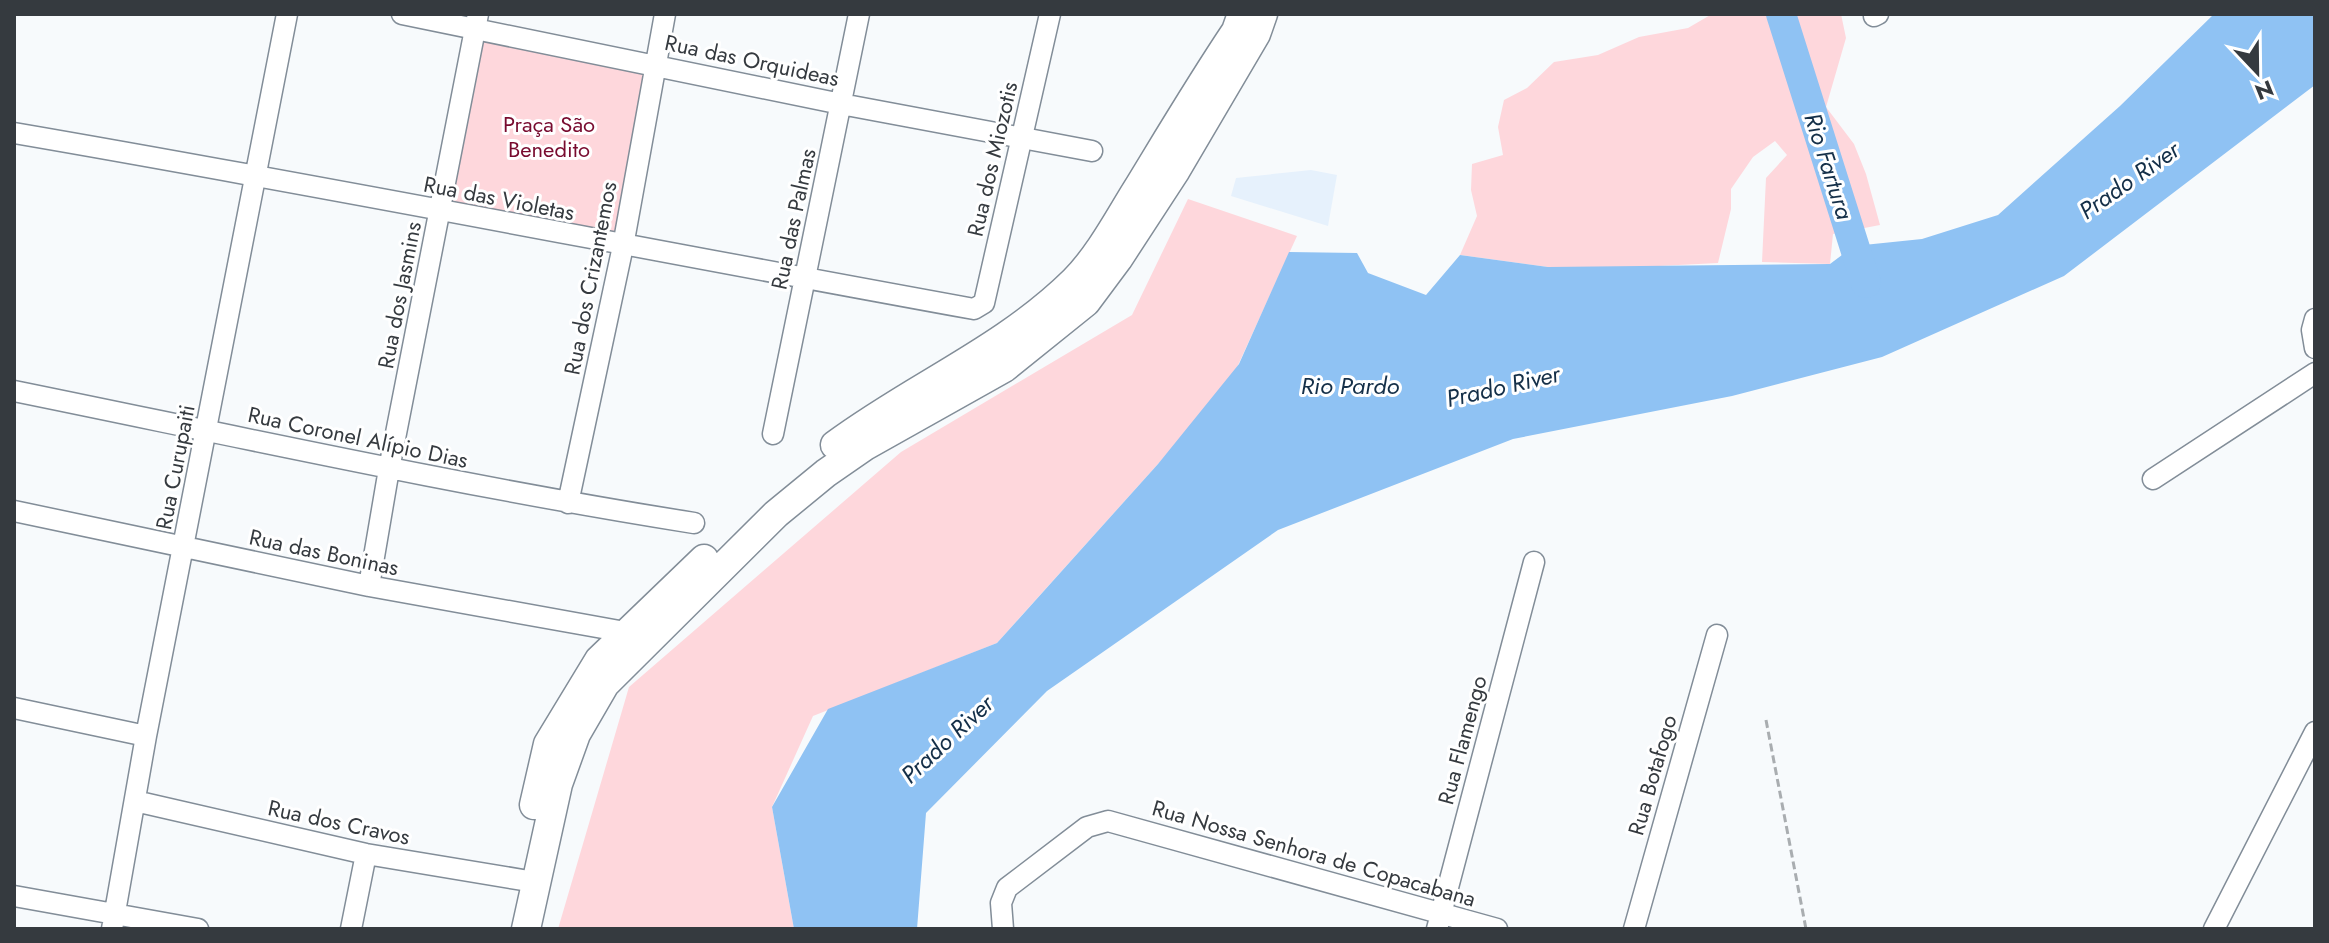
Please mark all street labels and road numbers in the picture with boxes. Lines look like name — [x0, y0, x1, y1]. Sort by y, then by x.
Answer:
street label: Rua das Orquideas — [662, 26, 842, 94]
street label: Rua dos Miozotis — [959, 78, 1025, 240]
street label: Rua das Palmas — [762, 145, 824, 292]
street label: Rua das Violetas — [421, 168, 577, 228]
street label: Rua dos Crizantemos — [556, 178, 624, 377]
street label: Rua dos Jasmins — [369, 219, 429, 371]
street label: Rua Coronel Alípio Dias — [245, 398, 471, 476]
street label: Rua Curupaiti — [147, 402, 203, 532]
street label: Rua das Boninas — [246, 521, 402, 583]
street label: Rua Flamengo — [1429, 672, 1495, 808]
street label: Rua Botafogo — [1620, 711, 1684, 839]
street label: Rua dos Cravos — [265, 791, 413, 853]
street label: Rua Nossa Senhora de Copacabana — [1148, 791, 1480, 915]

